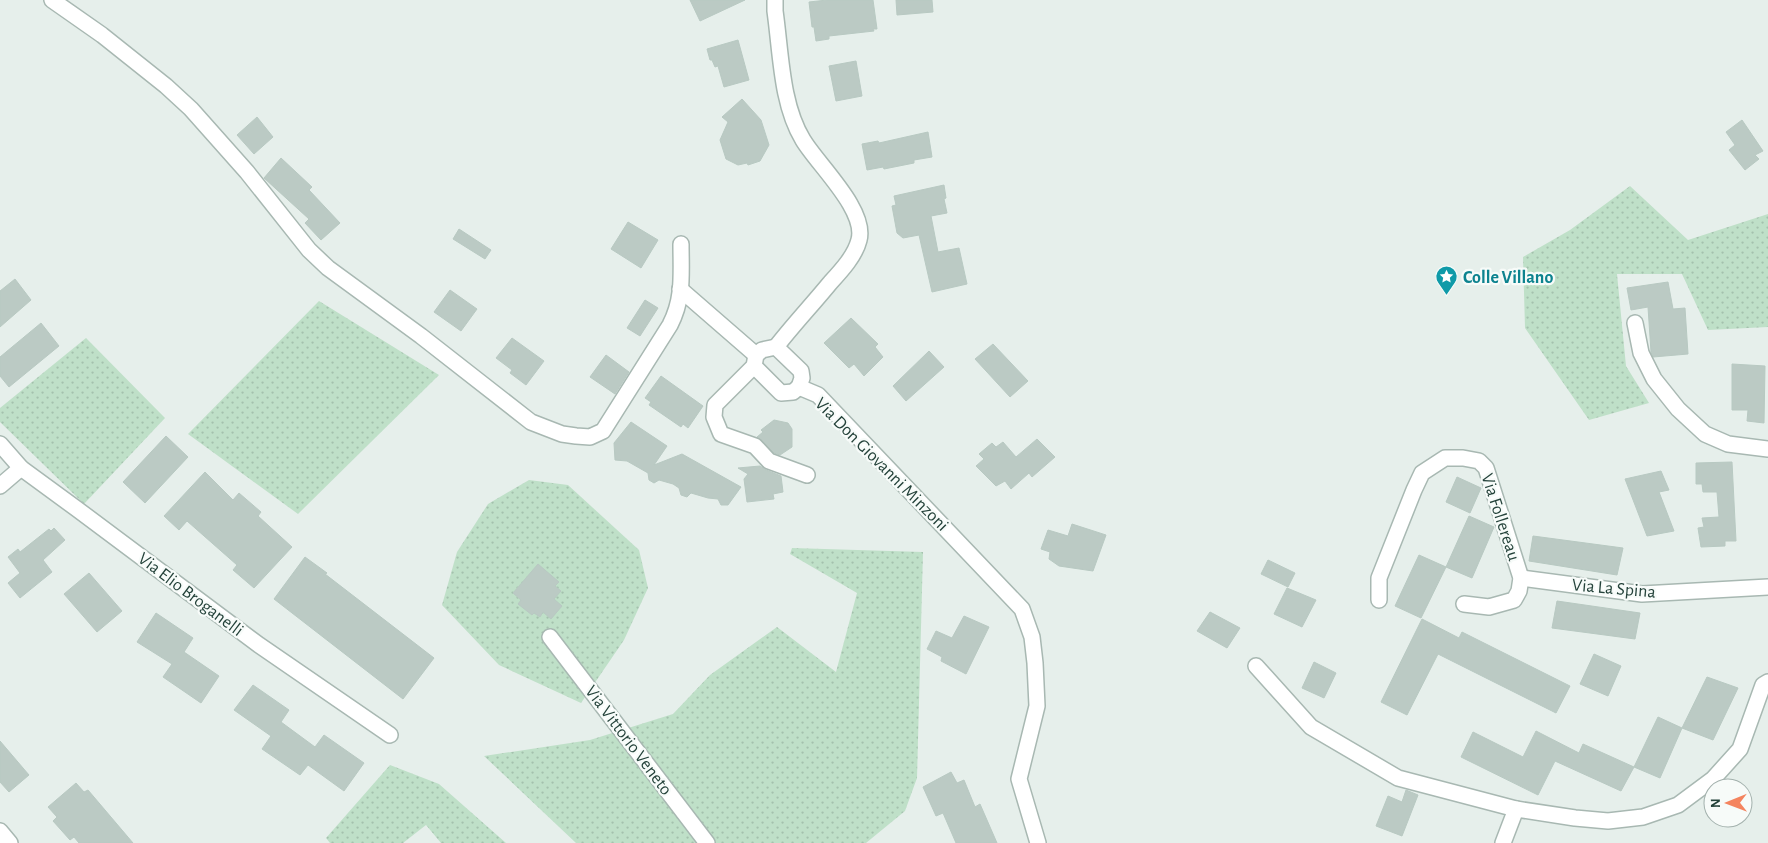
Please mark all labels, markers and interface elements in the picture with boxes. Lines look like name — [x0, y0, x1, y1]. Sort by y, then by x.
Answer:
place icon: Colle Villano — [1435, 265, 1459, 296]
place label: Colle Villano — [1463, 269, 1553, 287]
street label: Via Don Giovanni Minzoni — [811, 394, 952, 535]
street label: Via Follereau — [1477, 471, 1523, 563]
street label: Via Elio Broganelli — [134, 549, 246, 640]
street label: Via La Spina — [1571, 576, 1657, 602]
street label: Via Vittorio Veneto — [581, 683, 675, 799]
north arrow — [1703, 778, 1753, 828]
text: N — [1709, 798, 1723, 808]

